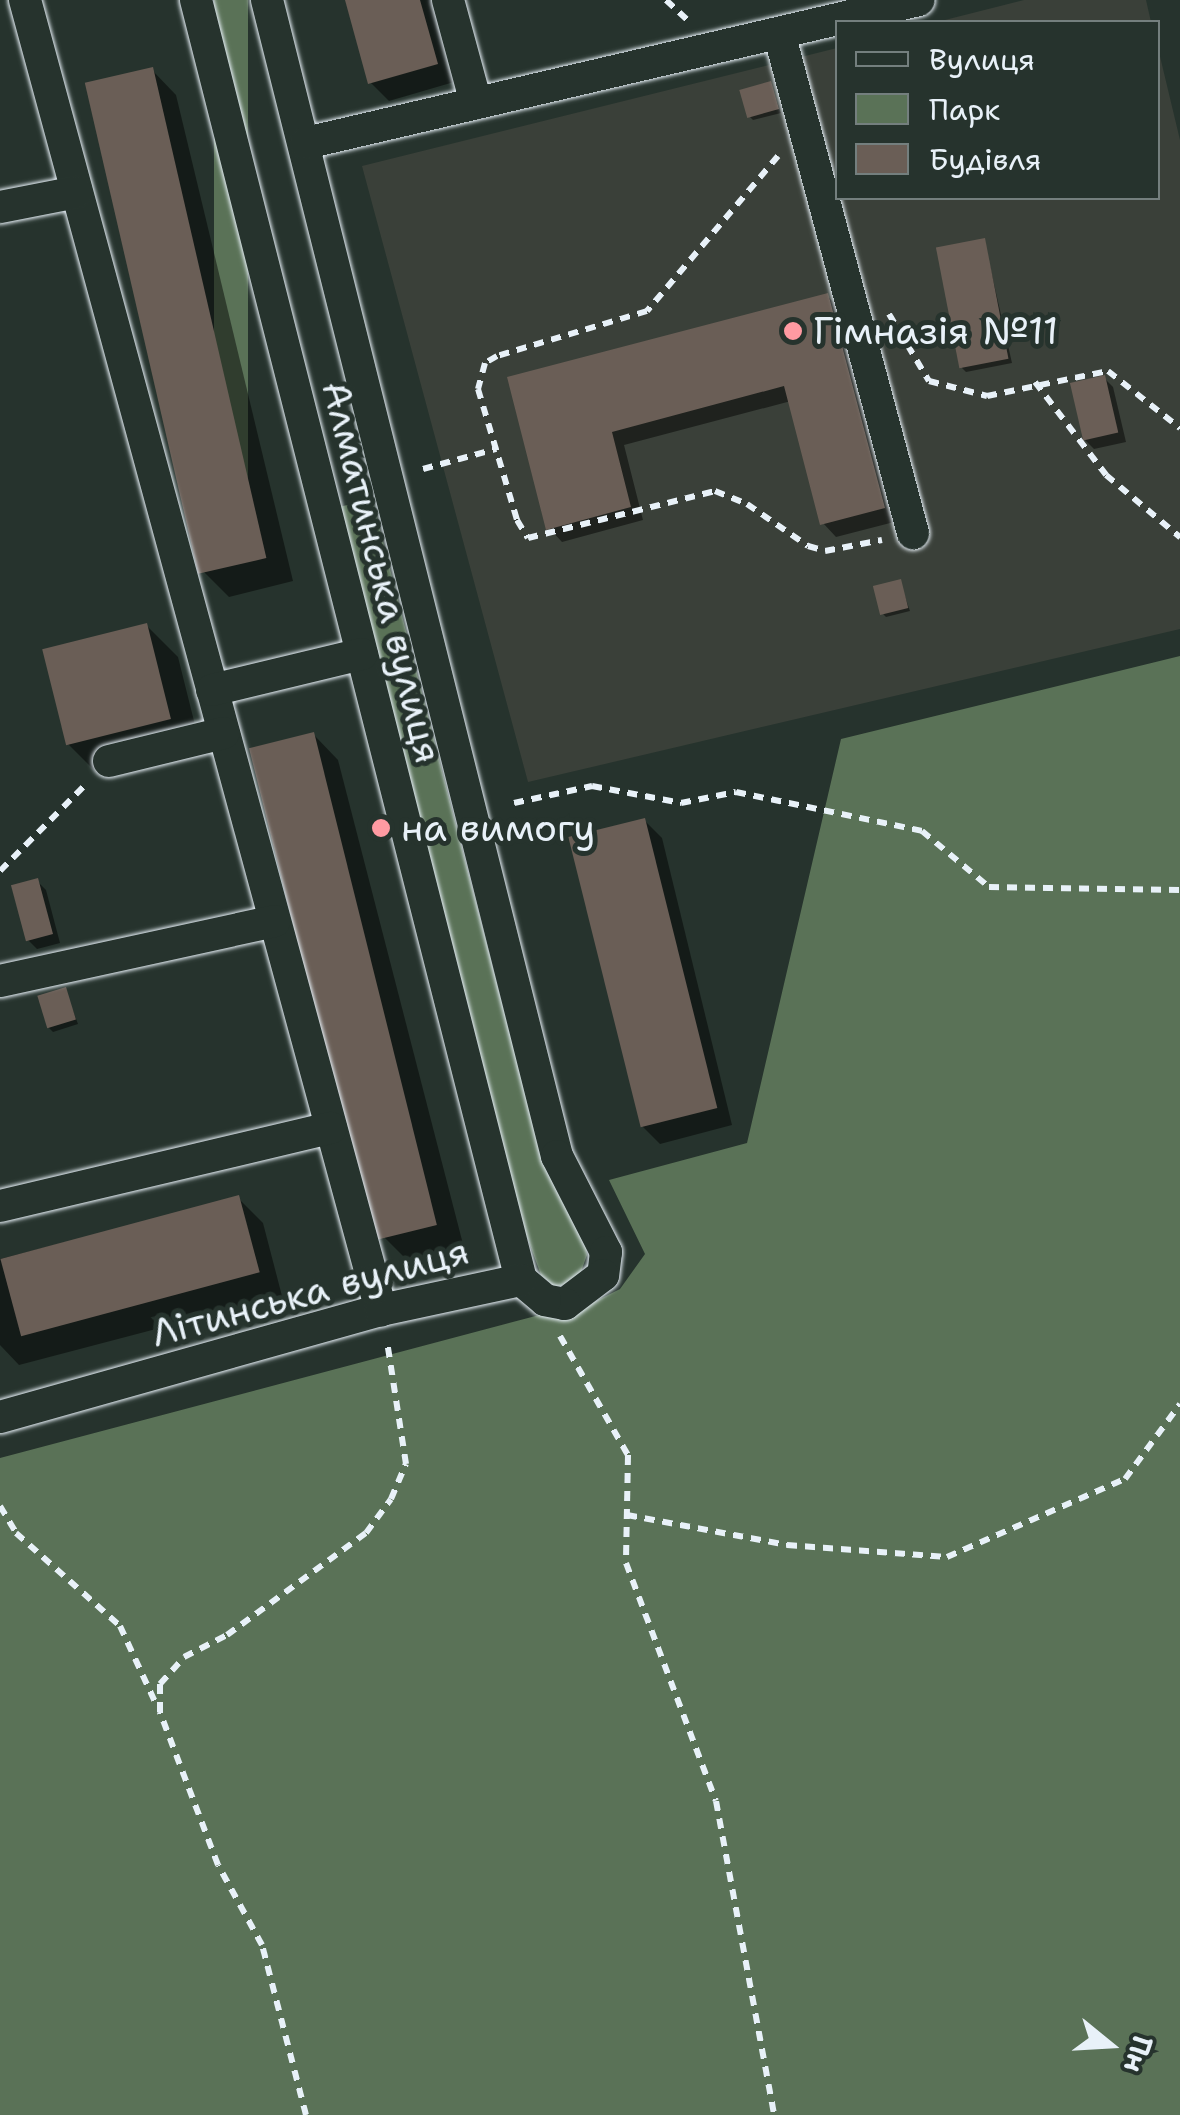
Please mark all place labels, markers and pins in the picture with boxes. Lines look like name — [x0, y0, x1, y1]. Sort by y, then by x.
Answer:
place label: Гімназія №11 — [813, 308, 1059, 354]
marker: Гімназія №11 — [782, 320, 804, 342]
place label: на вимогу — [401, 805, 595, 851]
marker: на вимогу — [370, 817, 392, 839]

